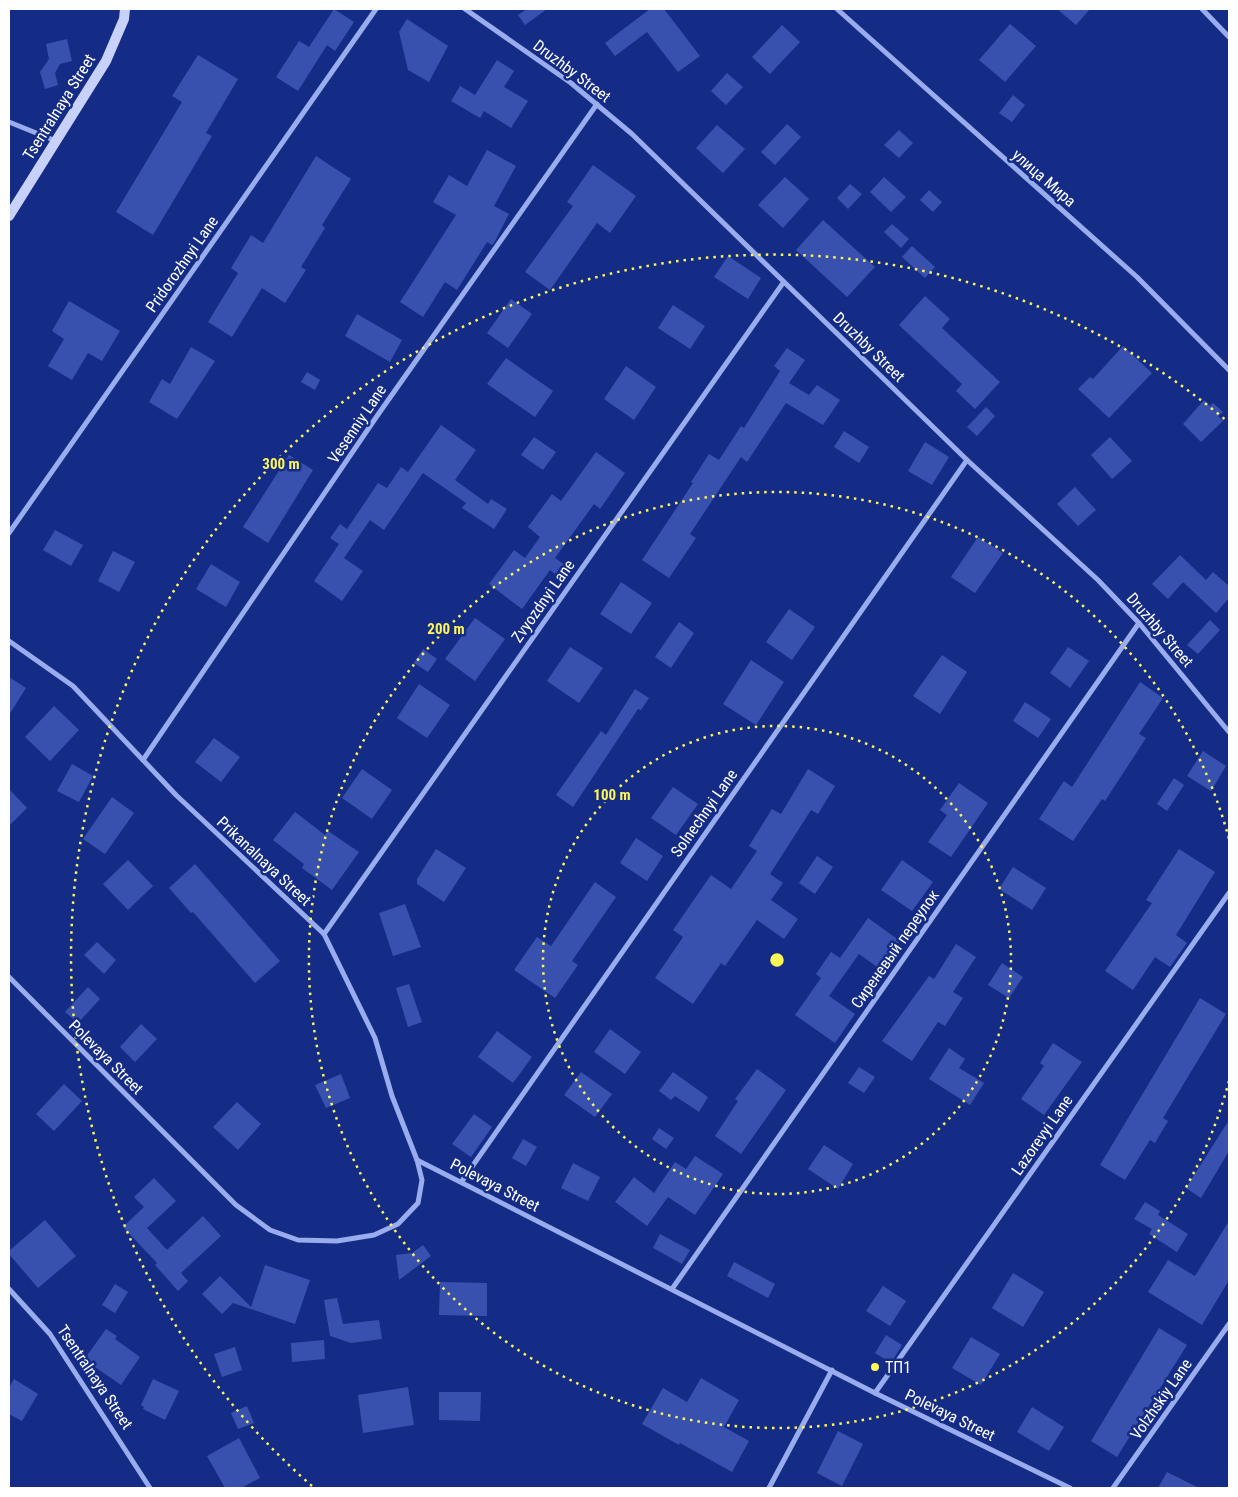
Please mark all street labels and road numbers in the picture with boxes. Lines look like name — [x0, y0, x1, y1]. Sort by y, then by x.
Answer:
street label: Druzhby Street — [529, 36, 615, 106]
street label: Tsentralnaya Street — [19, 50, 99, 163]
street label: улица Мира — [1008, 145, 1080, 211]
street label: Pridorozhnyi Lane — [142, 212, 222, 316]
street label: Druzhby Street — [829, 308, 909, 386]
street label: Vesenniy Lane — [324, 381, 390, 467]
street label: Zvyozdnyi Lane — [508, 556, 578, 646]
street label: Druzhby Street — [1123, 589, 1198, 671]
street label: Solnechnyi Lane — [667, 766, 741, 860]
street label: Prikanalnaya Street — [213, 812, 315, 910]
street label: Сиреневый переулок — [847, 886, 943, 1012]
street label: Polevaya Street — [65, 1016, 147, 1098]
street label: Lazorevyi Lane — [1007, 1091, 1077, 1179]
street label: Polevaya Street — [447, 1154, 543, 1216]
street label: Tsentralnaya Street — [53, 1321, 137, 1433]
street label: Volzhskiy Lane — [1126, 1355, 1196, 1443]
street label: Polevaya Street — [902, 1385, 998, 1445]

